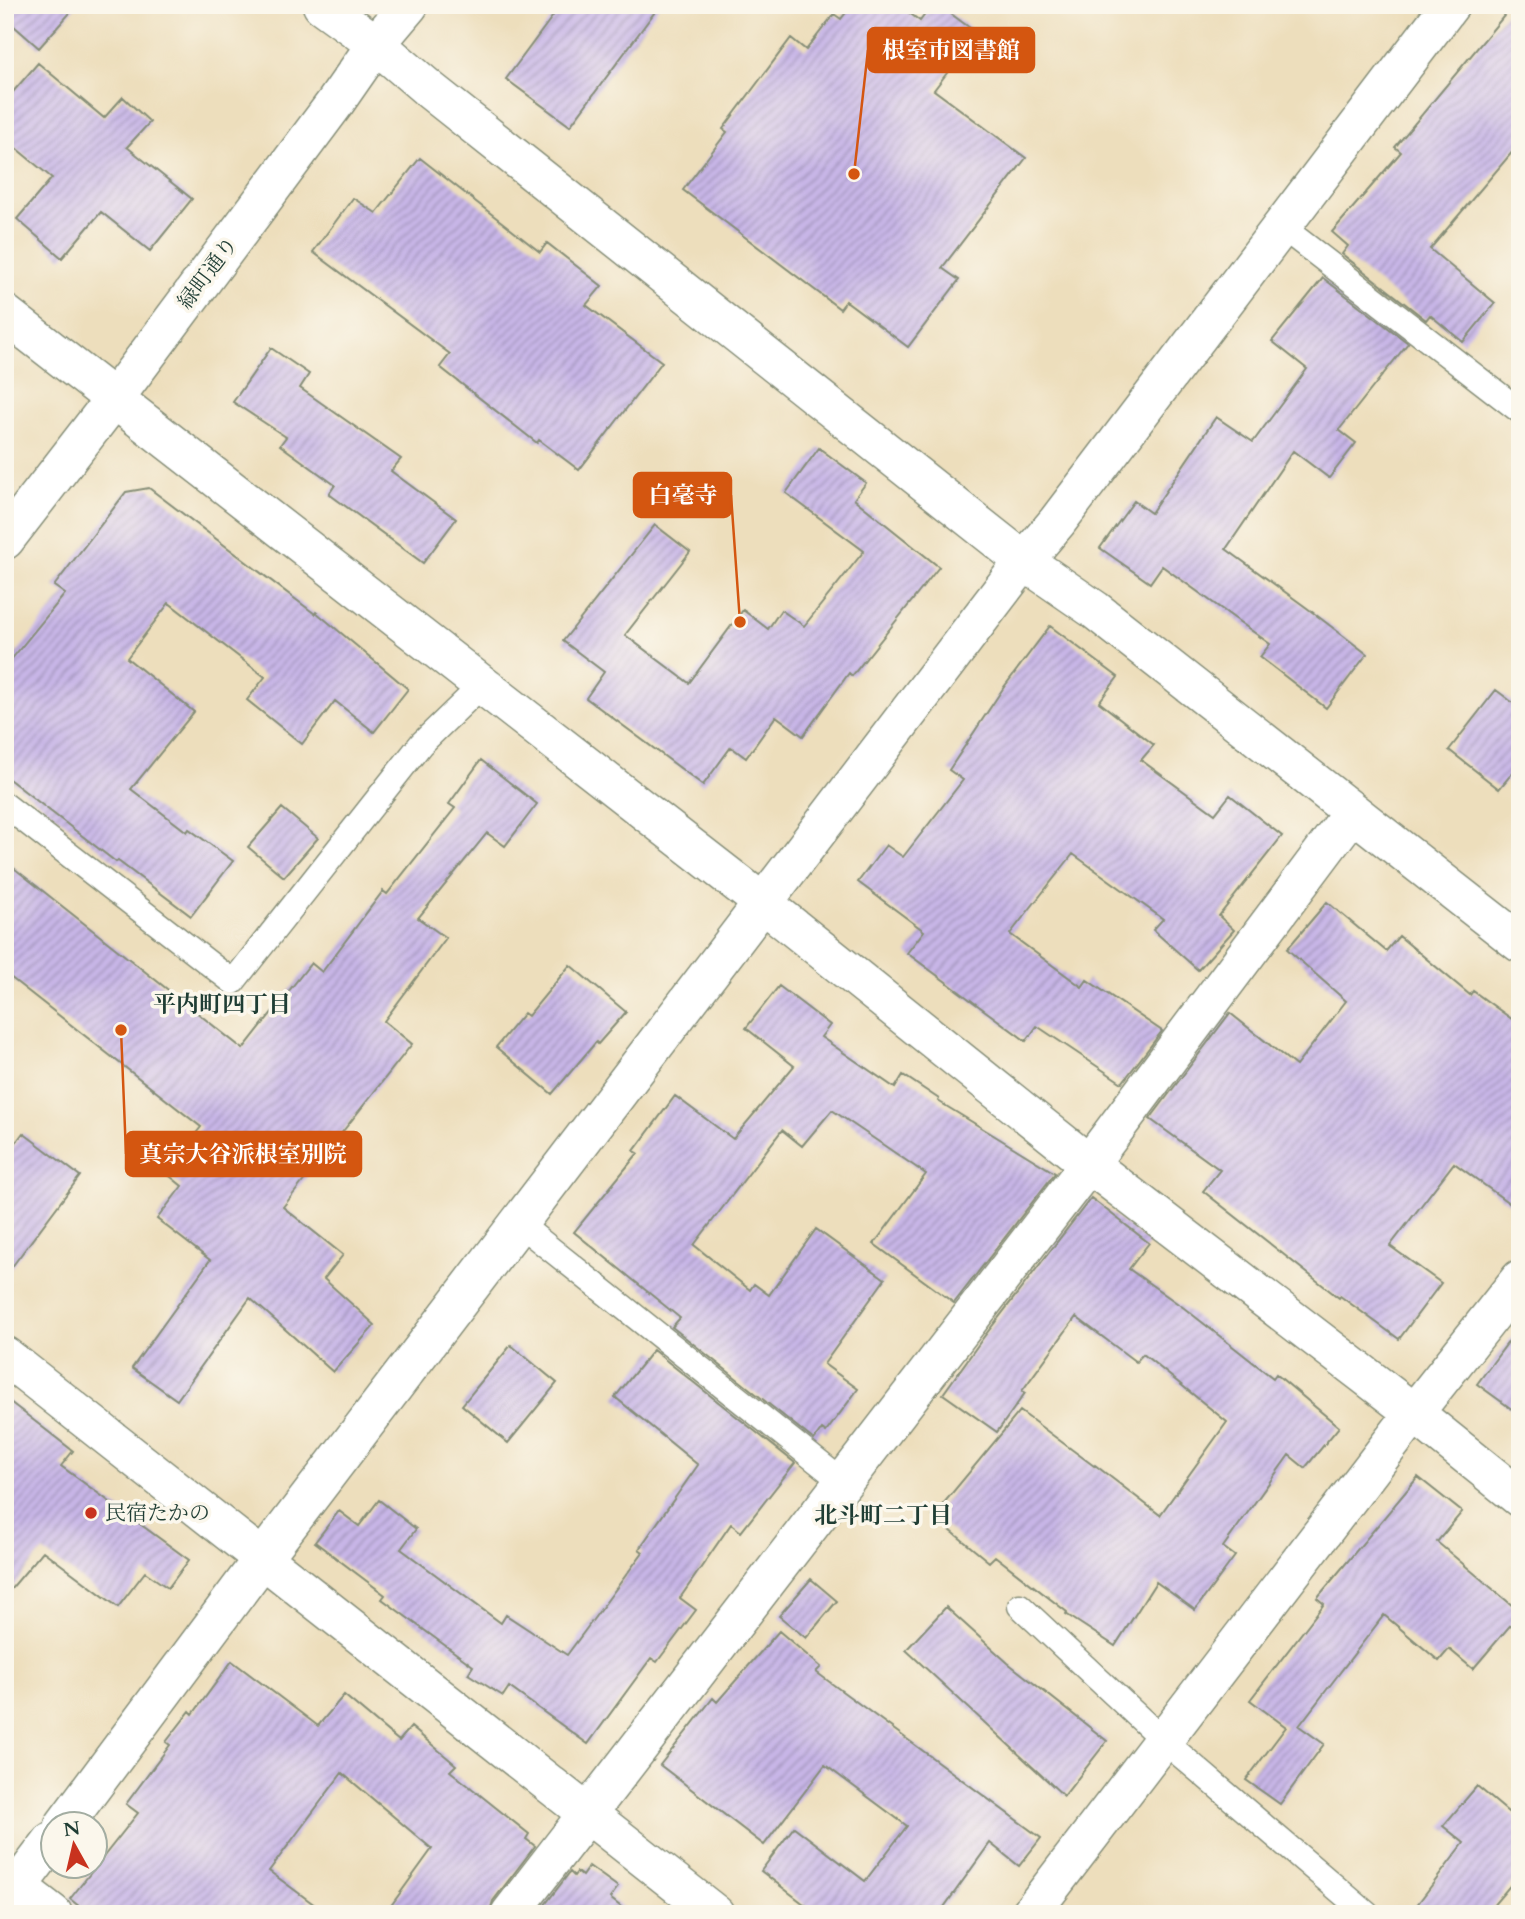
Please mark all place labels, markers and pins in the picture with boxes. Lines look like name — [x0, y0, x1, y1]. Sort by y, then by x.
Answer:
callout: 根室市図書館 — [868, 28, 1034, 72]
callout: 白毫寺 — [634, 473, 731, 517]
callout: 真宗大谷派根室別院 — [126, 1132, 361, 1176]
place label: 民宿たかの — [105, 1499, 210, 1528]
marker: 民宿たかの — [83, 1505, 99, 1521]

